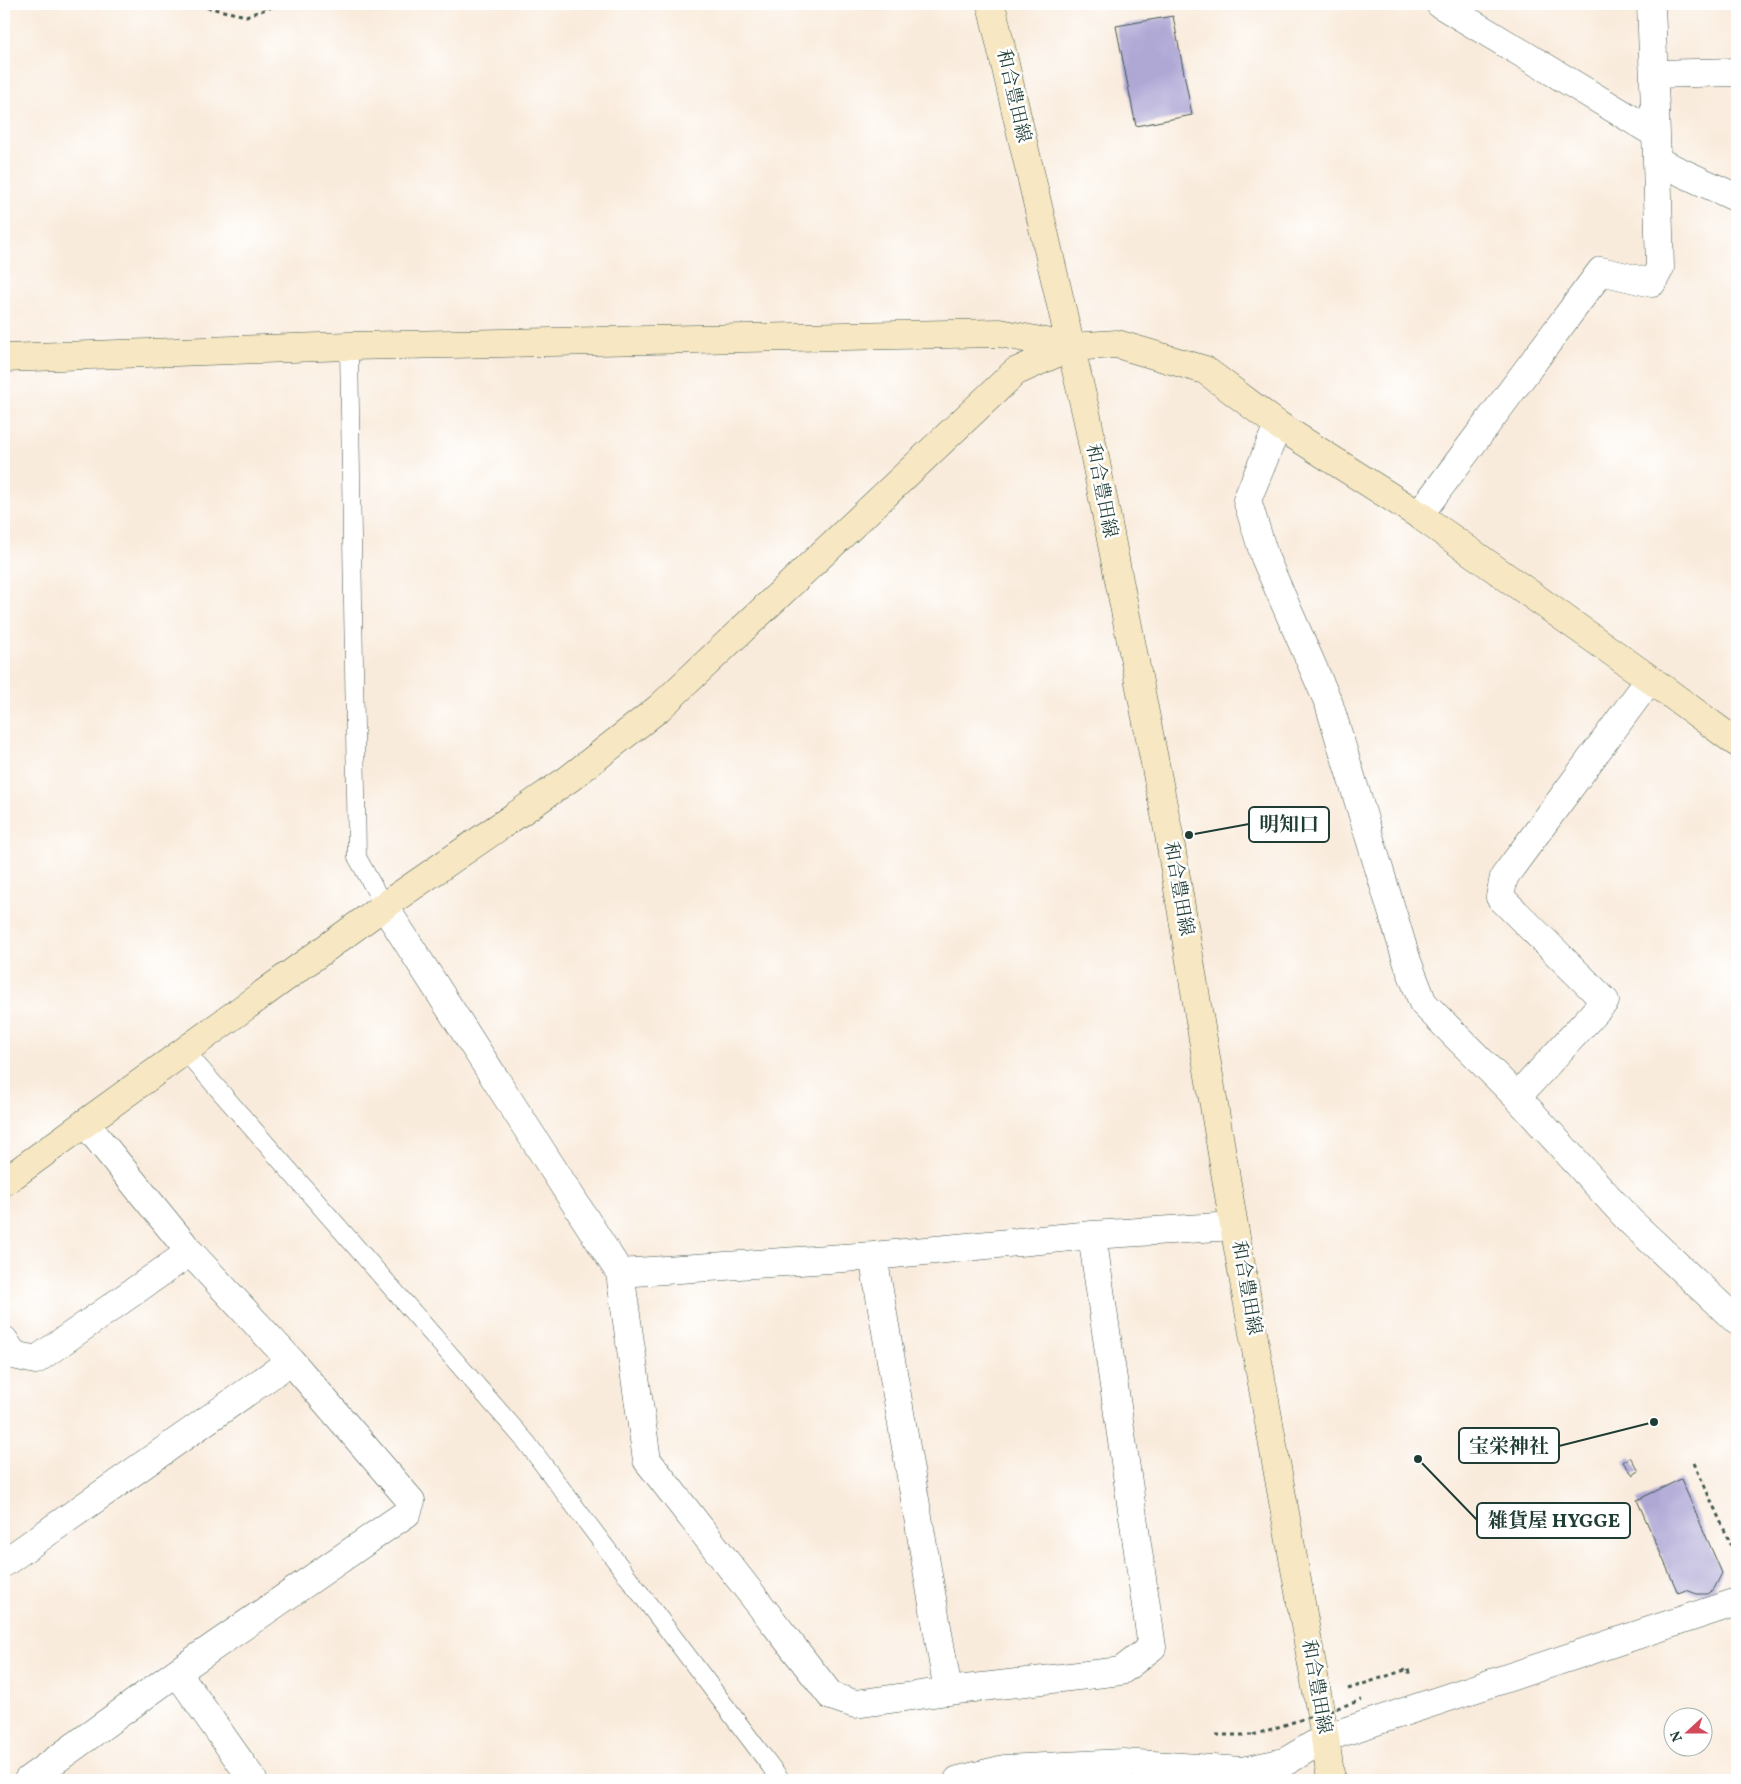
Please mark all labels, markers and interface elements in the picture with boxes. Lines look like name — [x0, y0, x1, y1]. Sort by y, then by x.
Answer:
street label: 和合豊田線 — [990, 47, 1036, 145]
street label: 和合豊田線 — [1079, 442, 1123, 540]
callout: 明知口 — [1249, 807, 1329, 842]
text: 明知口 — [1259, 812, 1319, 840]
street label: 和合豊田線 — [1157, 840, 1199, 938]
street label: 和合豊田線 — [1225, 1239, 1267, 1337]
callout: 宝栄神社 — [1459, 1428, 1559, 1463]
text: 宝栄神社 — [1469, 1434, 1549, 1462]
callout: 雑貨屋 HYGGE — [1477, 1503, 1630, 1538]
text: 雑貨屋 HYGGE — [1488, 1508, 1620, 1536]
street label: 和合豊田線 — [1295, 1638, 1337, 1736]
north arrow — [1664, 1706, 1714, 1756]
text: N — [1667, 1728, 1688, 1744]

